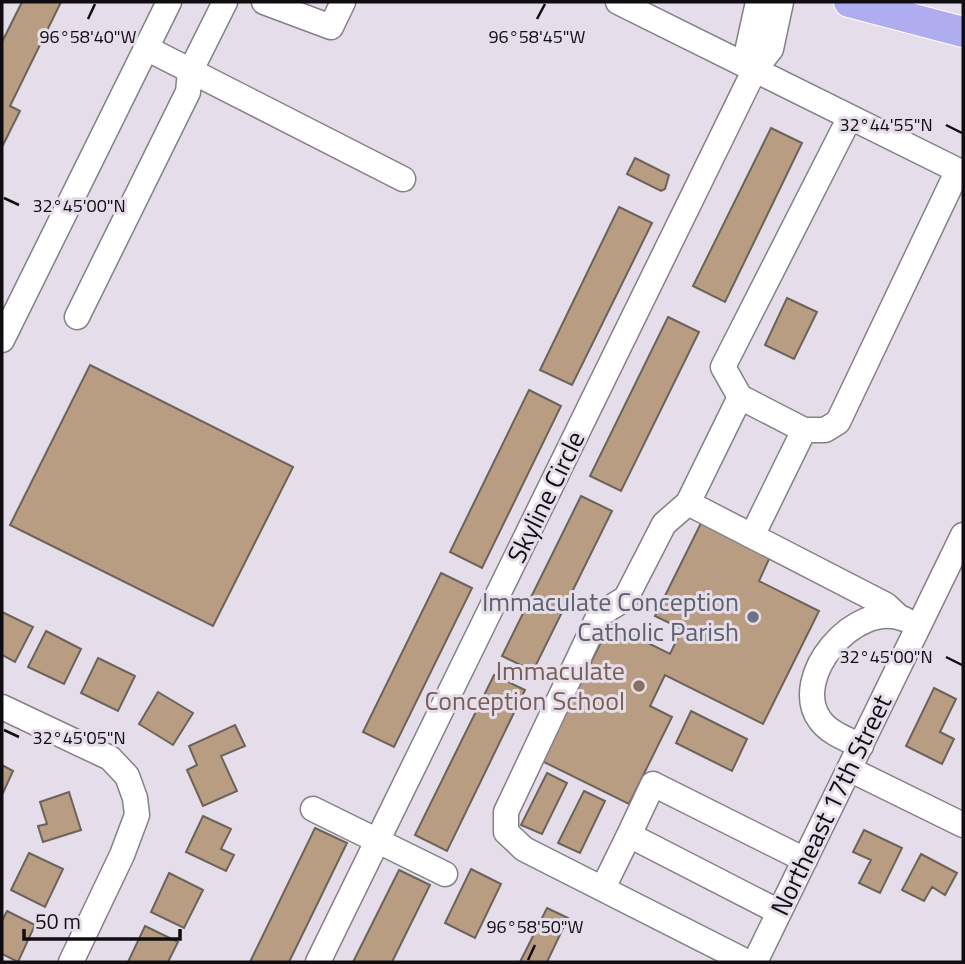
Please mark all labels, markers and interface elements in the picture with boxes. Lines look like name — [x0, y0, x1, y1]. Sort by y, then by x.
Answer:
text: 96°58'40"W — [40, 23, 137, 50]
text: 96°58'45"W — [489, 23, 586, 50]
text: 32°44'55"N — [839, 111, 933, 138]
text: 32°45'00"N — [32, 192, 126, 219]
street label: Skyline Circle — [497, 424, 594, 569]
place label: Immaculate Conception Catholic Parish — [482, 582, 739, 651]
marker: Immaculate Conception Catholic Parish — [745, 609, 761, 625]
text: 32°45'00"N — [839, 643, 933, 670]
place label: Immaculate Conception School — [424, 651, 625, 720]
marker: Immaculate Conception School — [631, 678, 647, 694]
street label: Northeast 17th Street — [760, 688, 901, 922]
text: 32°45'05"N — [32, 724, 126, 751]
scale bar — [24, 898, 180, 942]
text: 50 m — [35, 905, 81, 937]
text: 96°58'50"W — [487, 913, 584, 940]

